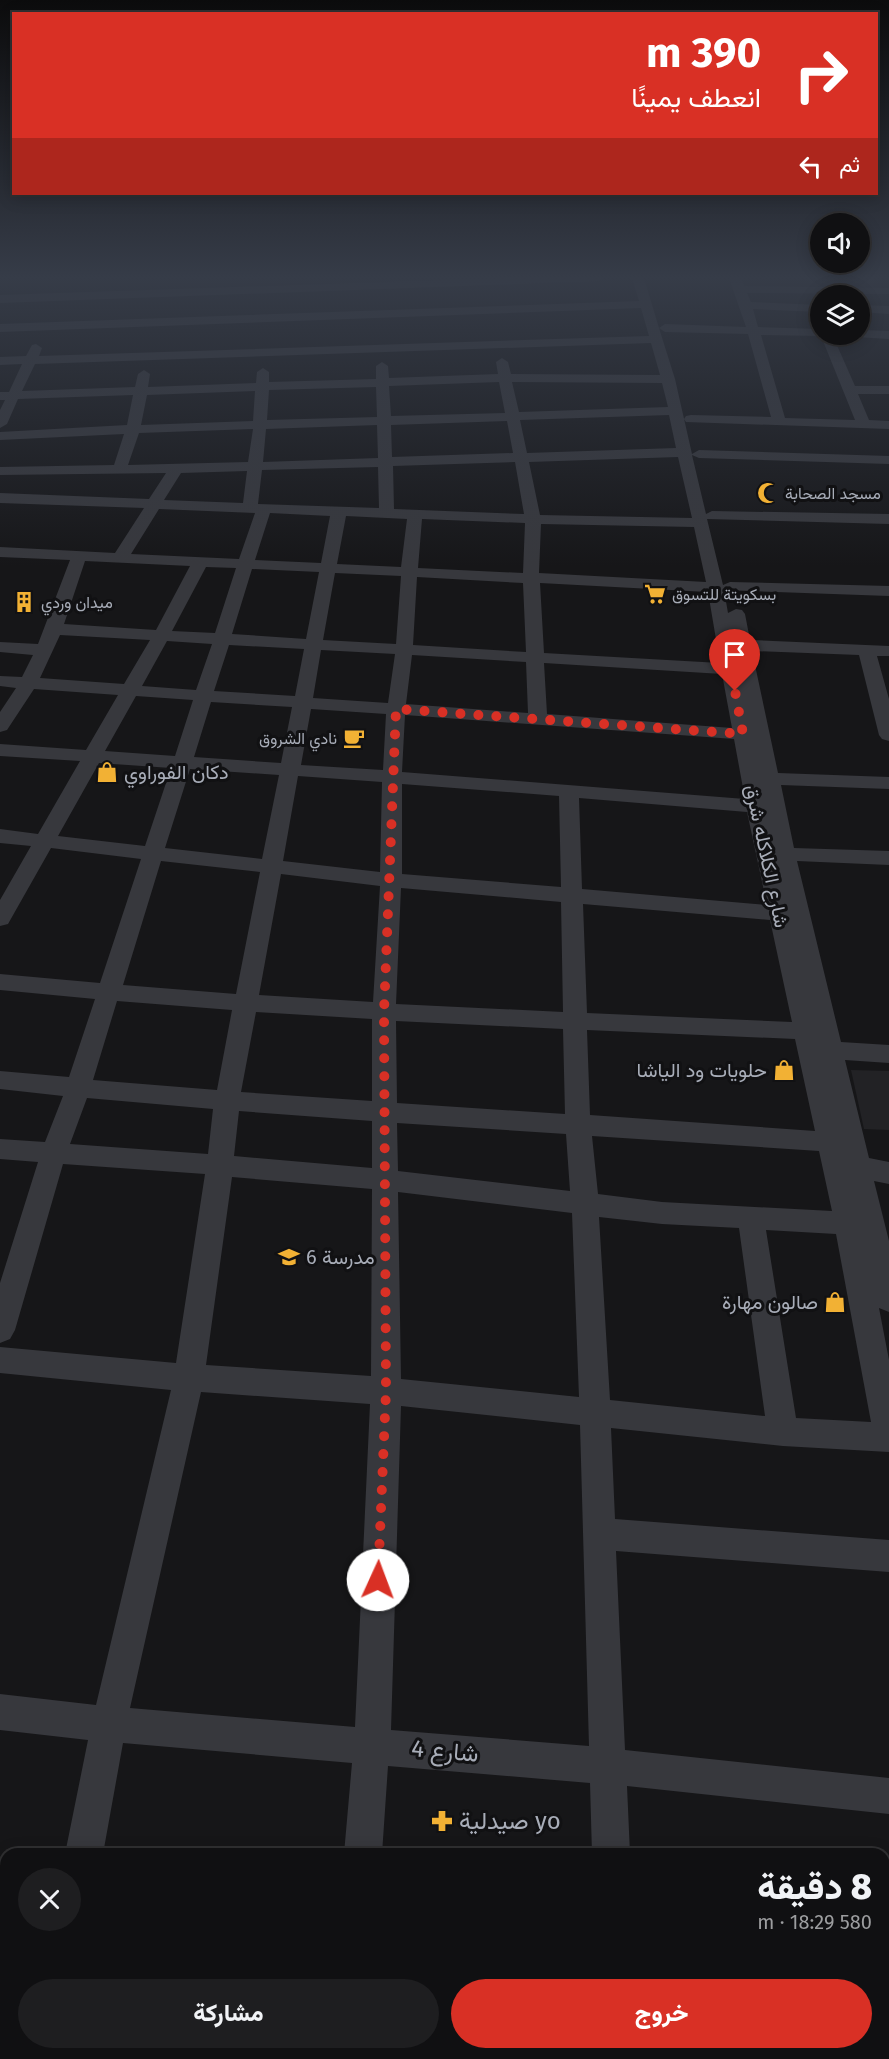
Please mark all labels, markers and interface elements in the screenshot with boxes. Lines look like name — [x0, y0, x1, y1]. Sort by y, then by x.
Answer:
text: 390 m — [646, 28, 761, 78]
icon: right — [782, 36, 860, 114]
text: انعطف يمينًا — [631, 82, 761, 114]
icon: left — [794, 150, 827, 183]
text: ثم — [839, 151, 860, 178]
map controls — [810, 213, 870, 345]
button: sound — [810, 213, 870, 273]
button: layers — [810, 285, 870, 345]
mosque icon: مسجد الصحابة — [756, 481, 780, 505]
place label: مسجد الصحابة — [785, 484, 881, 503]
supermarket icon: بسكويتة للتسوق — [643, 582, 667, 606]
place label: بسكويتة للتسوق — [672, 585, 776, 605]
building icon: ميدان وردي — [12, 590, 36, 614]
place label: ميدان وردي — [41, 593, 113, 616]
pin — [709, 629, 760, 691]
icon: arrive — [718, 638, 751, 671]
cafe icon: نادي الشروق — [342, 726, 366, 750]
place label: نادي الشروق — [259, 729, 337, 752]
shop icon: دكان الفوراوي — [95, 760, 119, 784]
place label: دكان الفوراوي — [124, 760, 229, 789]
street label: شارع الكلاكله شرق — [738, 782, 794, 930]
place label: حلويات ود الياشا — [636, 1058, 767, 1083]
shop icon: حلويات ود الياشا — [772, 1058, 796, 1082]
school or university icon: مدرسة 6 — [277, 1245, 301, 1269]
place label: مدرسة 6 — [306, 1245, 375, 1270]
place label: صالون مهارة — [722, 1290, 818, 1315]
shop icon: صالون مهارة — [823, 1290, 847, 1314]
position arrow — [346, 1548, 410, 1612]
street label: شارع 4 — [410, 1734, 480, 1770]
place label: صيدلية yo — [459, 1807, 561, 1835]
pharmacy icon: صيدلية yo — [430, 1809, 454, 1833]
text: 8 دقيقة — [757, 1865, 872, 1909]
button: close — [18, 1868, 81, 1931]
text: 580 m · 18:29 — [757, 1910, 872, 1934]
button: مشاركة — [18, 1979, 439, 2048]
button: خروج — [451, 1979, 872, 2048]

